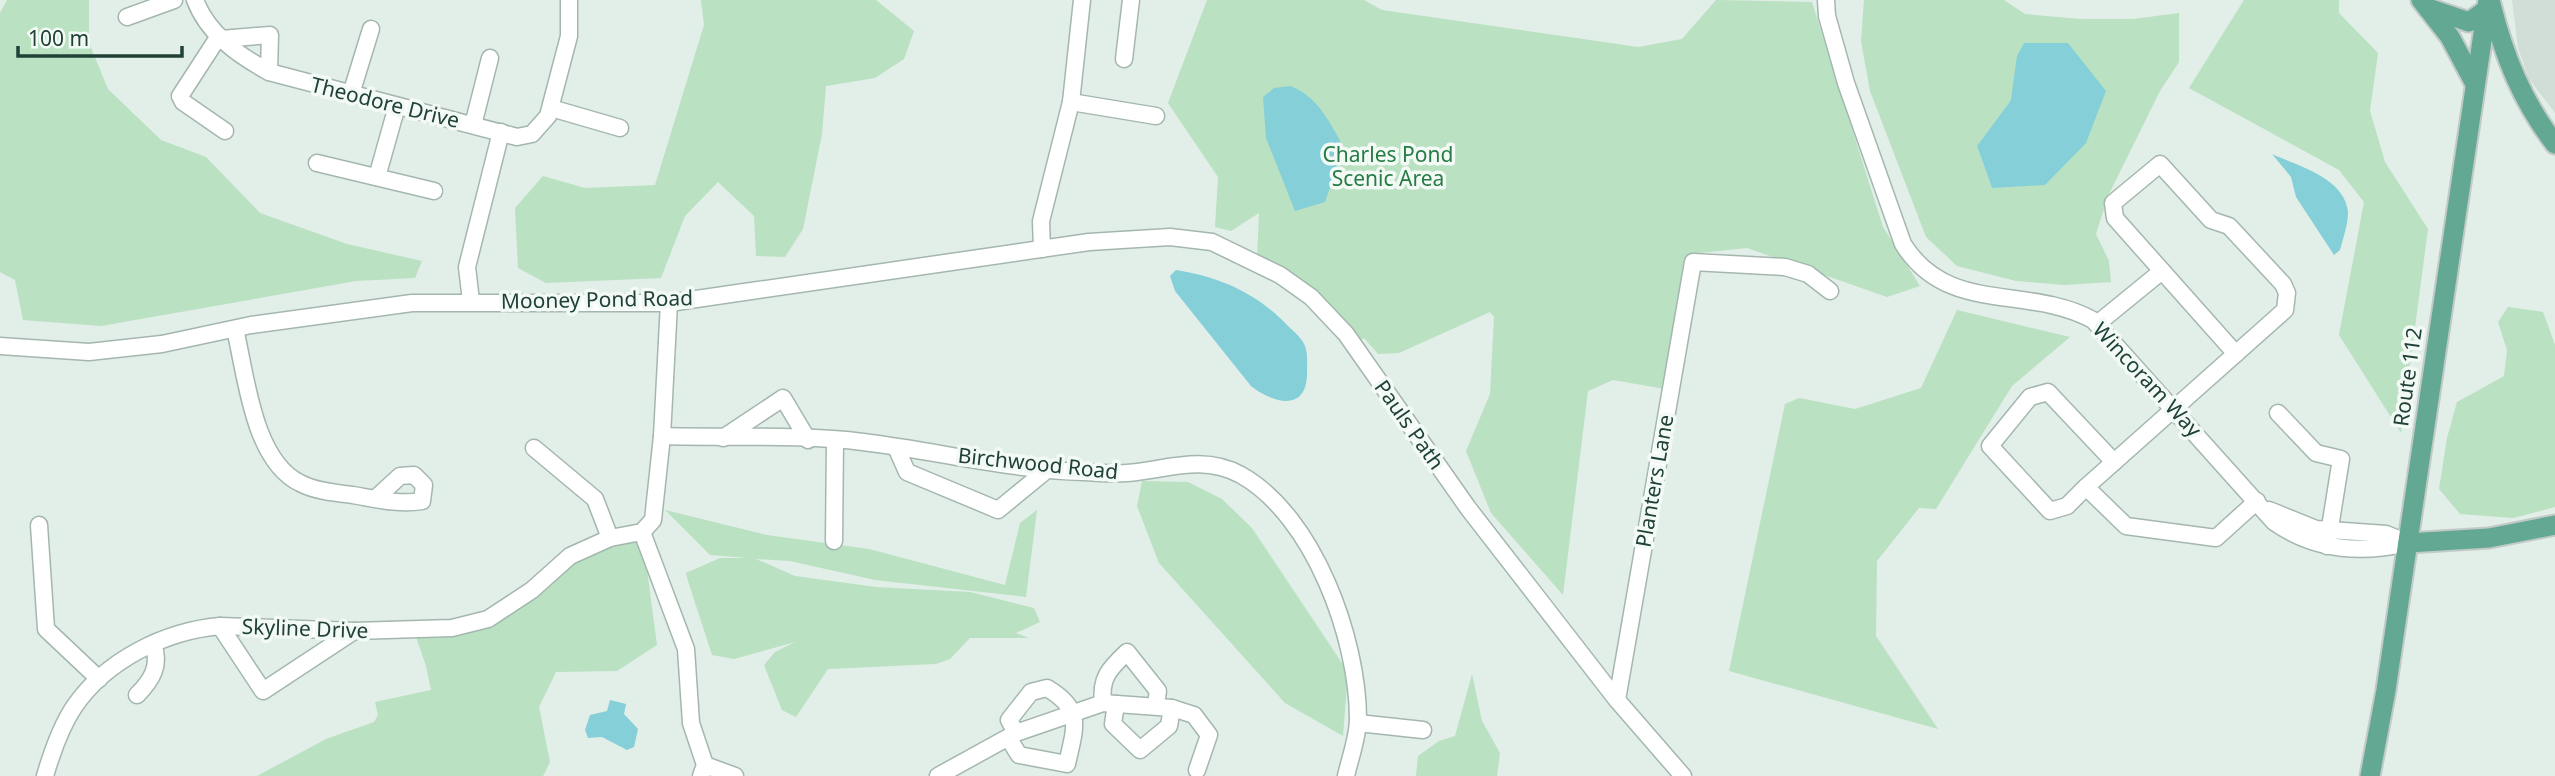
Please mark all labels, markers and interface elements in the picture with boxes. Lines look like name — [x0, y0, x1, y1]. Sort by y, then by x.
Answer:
scale bar — [18, 14, 182, 58]
text: 100 m — [28, 24, 89, 52]
street label: Theodore Drive — [308, 70, 463, 134]
park label: Charles Pond Scenic Area — [1323, 140, 1453, 192]
street label: Mooney Pond Road — [501, 283, 693, 315]
street label: Wincoram Way — [2087, 316, 2208, 443]
street label: Route 112 — [2386, 326, 2428, 428]
street label: Pauls Path — [1369, 374, 1451, 475]
street label: Planters Lane — [1629, 412, 1679, 549]
street label: Birchwood Road — [957, 441, 1120, 485]
street label: Skyline Drive — [241, 612, 369, 644]

